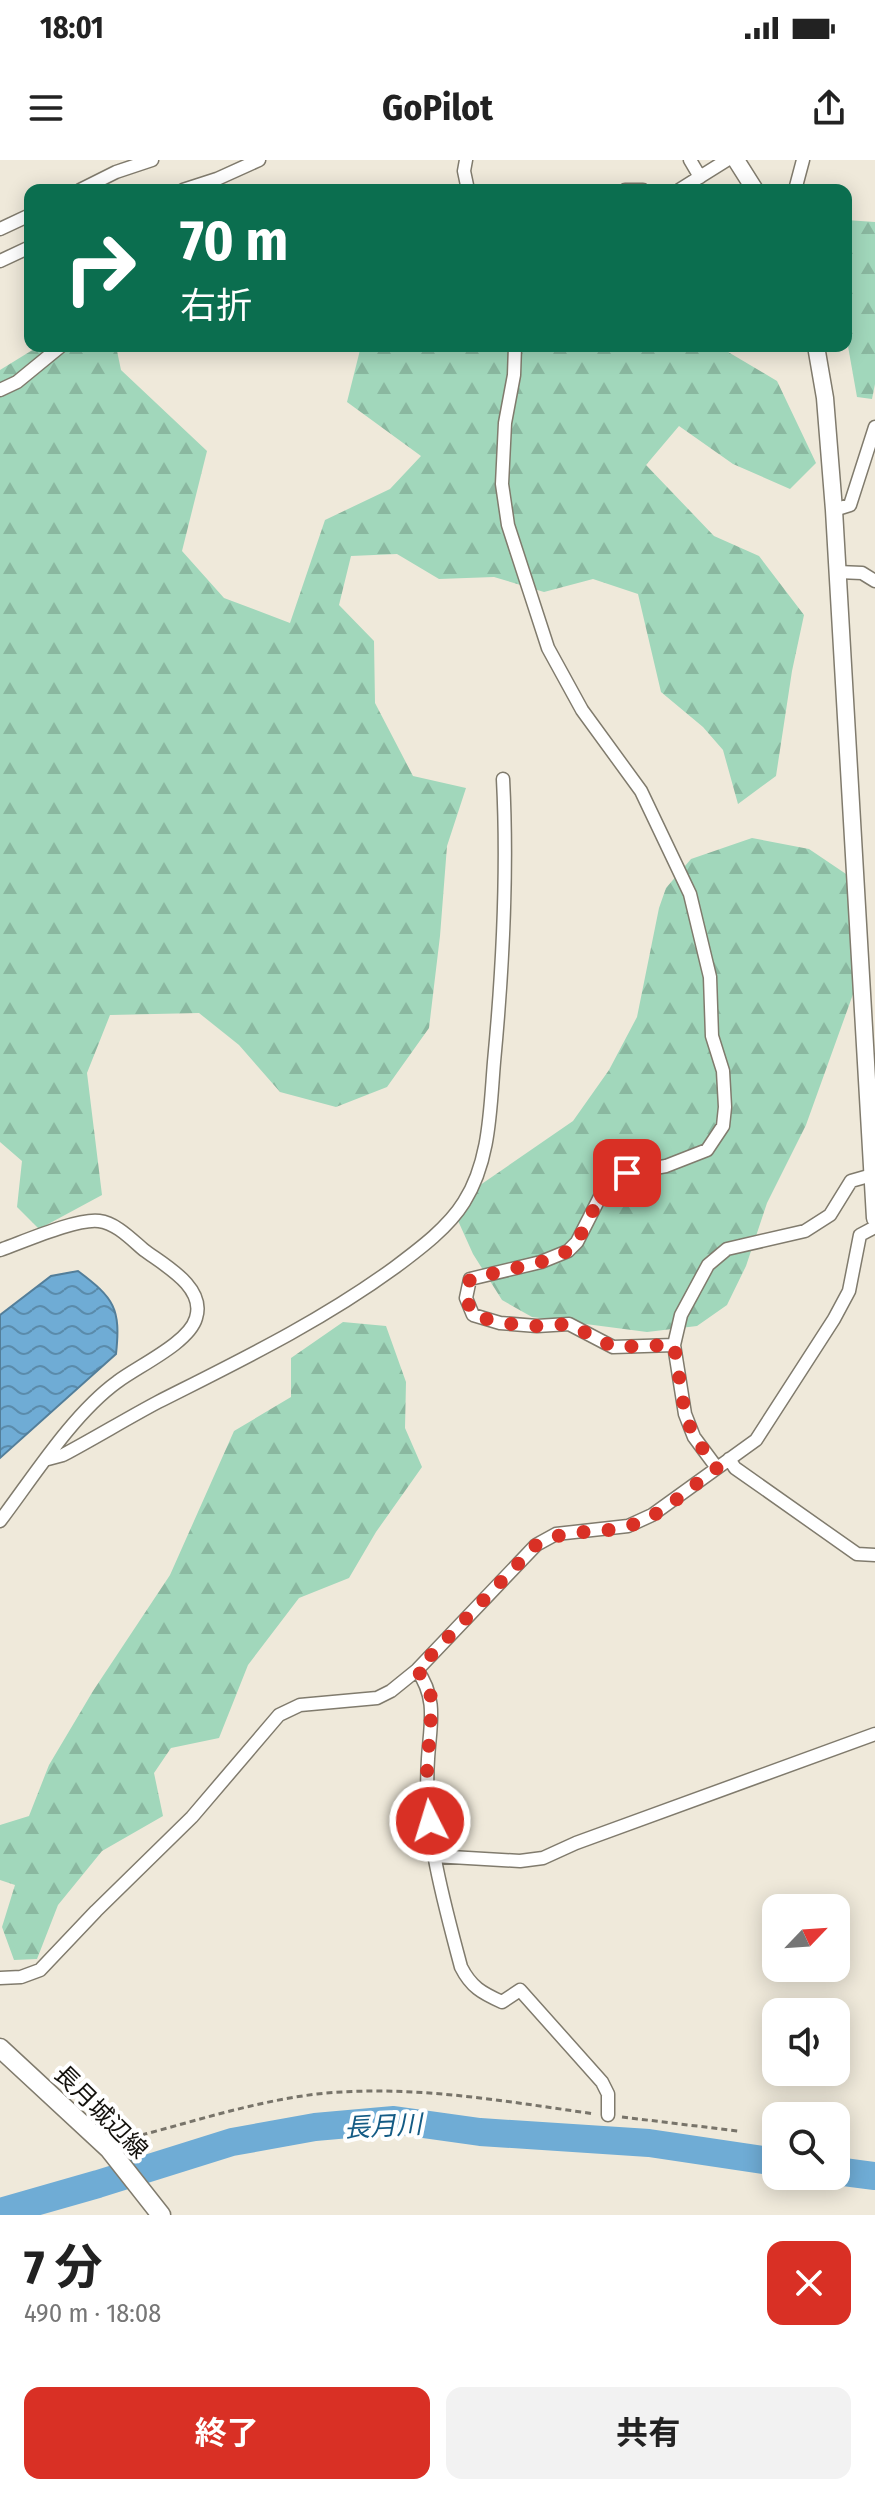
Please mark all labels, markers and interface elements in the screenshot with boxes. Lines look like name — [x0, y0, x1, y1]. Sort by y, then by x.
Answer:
text: 18:01 — [40, 10, 104, 46]
icon: menu — [24, 86, 68, 130]
text: GoPilot — [382, 86, 493, 130]
icon: share — [807, 86, 851, 130]
text: 70 m — [180, 208, 288, 275]
icon: right — [48, 216, 152, 320]
text: 右折 — [180, 284, 252, 328]
pin — [593, 1139, 661, 1207]
icon: arrive — [605, 1151, 649, 1195]
position arrow — [388, 1779, 472, 1863]
north arrow — [762, 1894, 850, 1982]
map controls — [762, 1894, 850, 2190]
button: sound — [762, 1998, 850, 2086]
street label: 長月城辺線 — [49, 2060, 153, 2164]
button: search — [762, 2102, 850, 2190]
water label: 長月川 — [343, 2109, 426, 2144]
text: 7 分 — [24, 2239, 102, 2297]
button: close — [767, 2241, 851, 2325]
text: 490 m · 18:08 — [24, 2298, 161, 2329]
button: 終了 — [24, 2387, 430, 2479]
button: 共有 — [446, 2387, 851, 2479]

